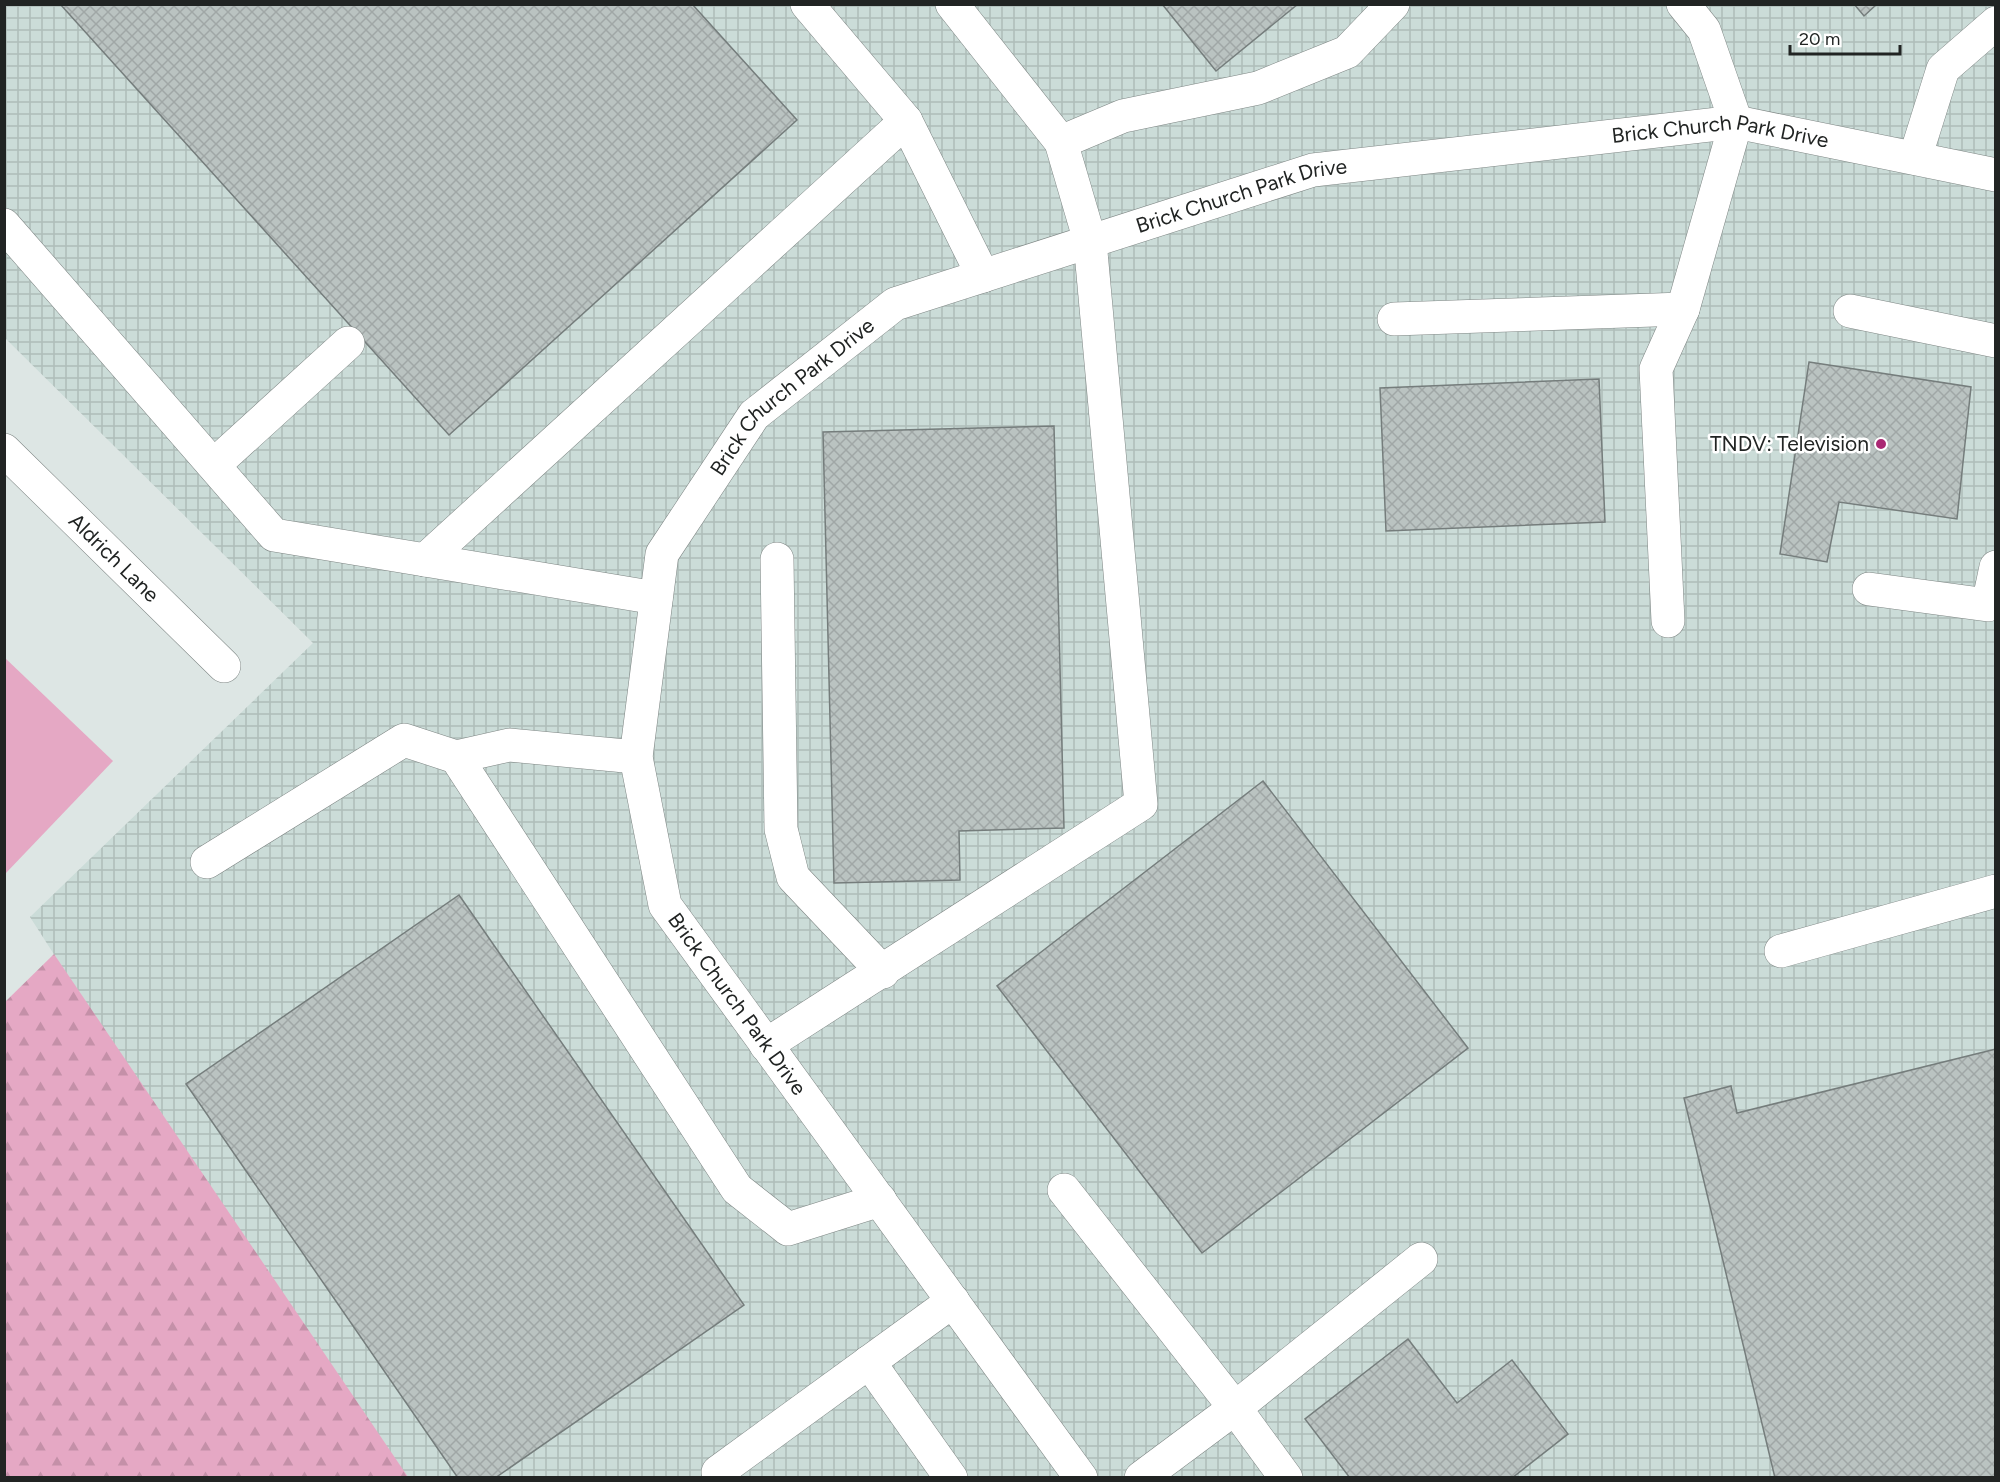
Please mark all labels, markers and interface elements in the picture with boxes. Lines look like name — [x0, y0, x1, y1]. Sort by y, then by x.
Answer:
scale bar — [1790, 18, 1900, 56]
text: 20 m — [1799, 28, 1840, 50]
street label: Brick Church Park Drive — [1610, 109, 1831, 153]
street label: Brick Church Park Drive — [1133, 153, 1348, 238]
street label: Brick Church Park Drive — [705, 312, 879, 480]
place label: TNDV: Television — [1710, 431, 1869, 456]
marker: TNDV: Television — [1874, 437, 1888, 451]
street label: Aldrich Lane — [64, 508, 164, 607]
street label: Brick Church Park Drive — [663, 908, 812, 1100]

